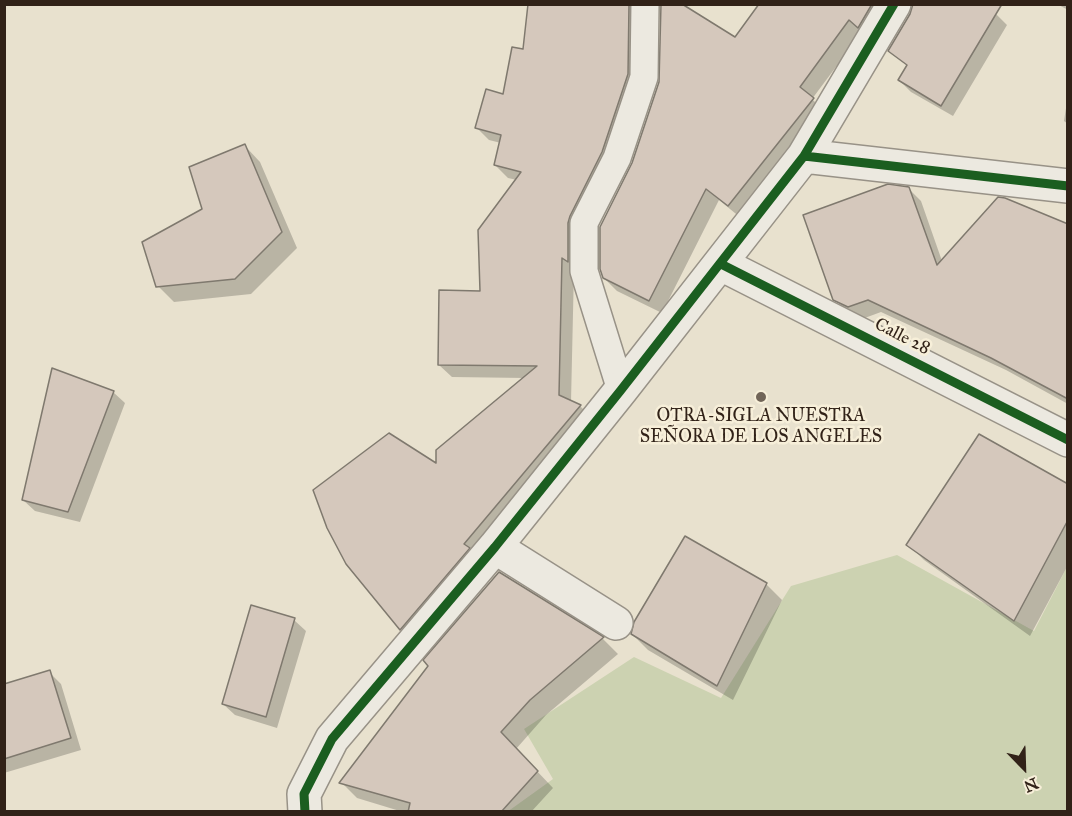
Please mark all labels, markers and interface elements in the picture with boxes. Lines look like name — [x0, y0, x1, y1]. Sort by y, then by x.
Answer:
street label: Calle 28 — [871, 314, 933, 360]
marker: OTRA-SIGLA NUESTRA SEÑORA DE LOS ANGELES — [754, 390, 768, 404]
place label: OTRA-SIGLA NUESTRA SEÑORA DE LOS ANGELES — [640, 406, 882, 448]
north arrow — [994, 738, 1054, 798]
text: N — [1021, 774, 1041, 796]

